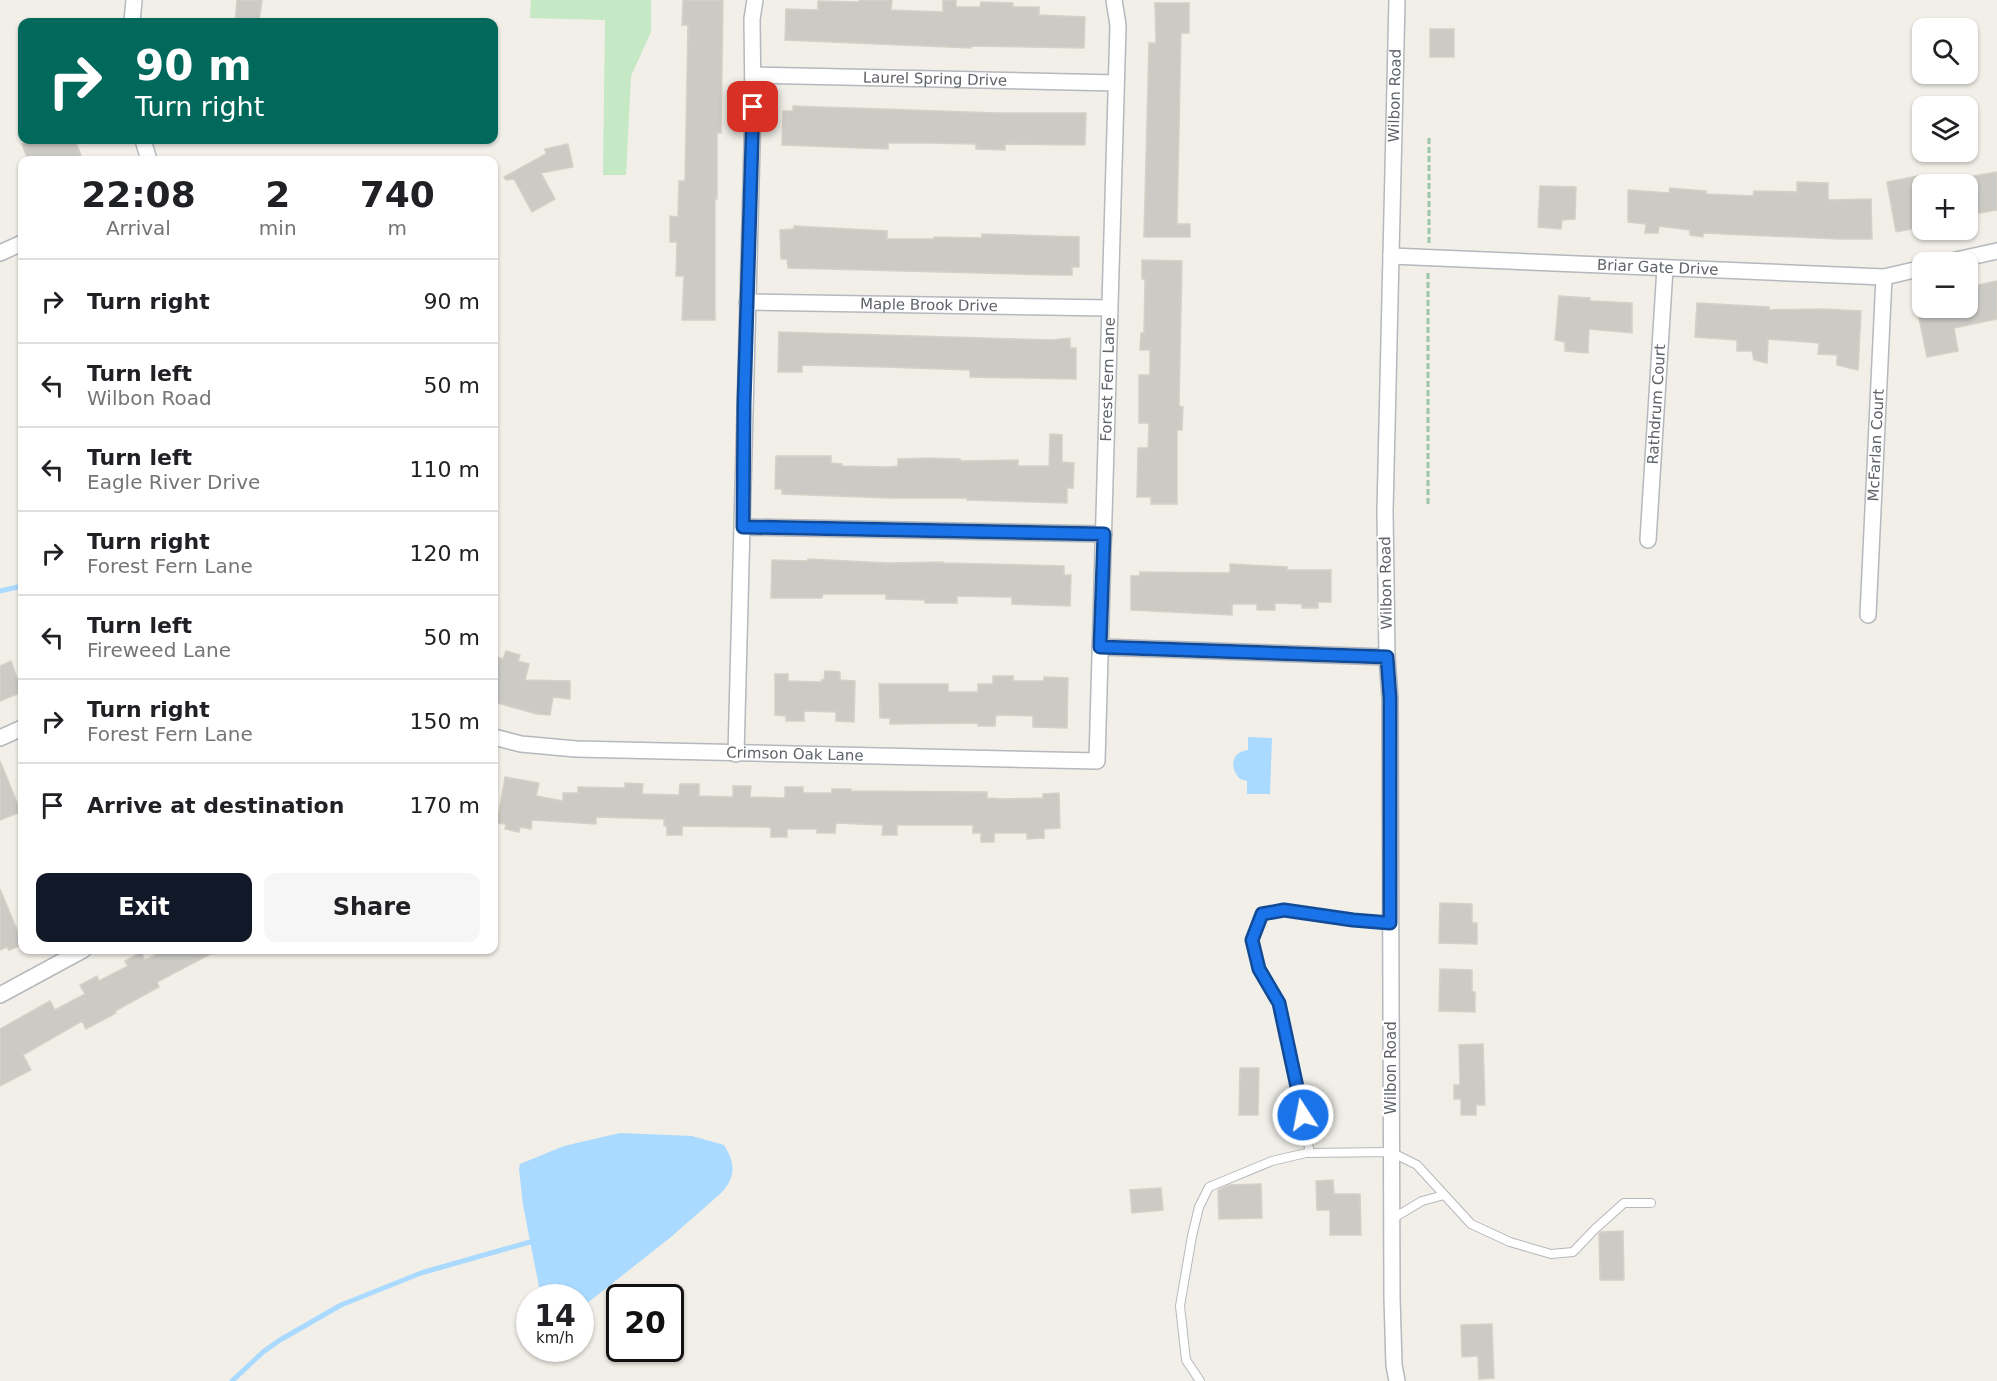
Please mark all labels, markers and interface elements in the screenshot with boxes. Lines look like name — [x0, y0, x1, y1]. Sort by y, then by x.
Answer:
map controls — [1912, 18, 1978, 318]
button: search — [1912, 18, 1978, 84]
text: 90 m — [135, 41, 252, 90]
icon: right — [36, 42, 114, 120]
street label: Wilbon Road — [1385, 49, 1405, 143]
street label: Laurel Spring Drive — [863, 68, 1007, 90]
pin — [727, 81, 778, 132]
icon: arrive — [736, 90, 769, 123]
text: Turn right — [135, 91, 264, 122]
button: layers — [1912, 96, 1978, 162]
text: 22:08 — [81, 174, 196, 215]
text: 2 — [265, 174, 290, 215]
text: 740 — [360, 174, 435, 215]
button: + — [1912, 174, 1978, 240]
text: Arrival — [106, 216, 171, 240]
text: min — [259, 216, 297, 240]
text: m — [388, 216, 407, 240]
button: − — [1912, 252, 1978, 318]
street label: Briar Gate Drive — [1597, 256, 1719, 279]
icon: right — [36, 285, 69, 318]
text: Turn right — [87, 289, 210, 314]
text: 90 m — [424, 289, 480, 314]
street label: Maple Brook Drive — [860, 295, 998, 315]
street label: Forest Fern Lane — [1097, 317, 1119, 442]
street label: Rathdrum Court — [1644, 343, 1669, 465]
text: Turn left — [87, 361, 192, 386]
icon: left — [36, 369, 69, 402]
text: 50 m — [424, 373, 480, 398]
text: Wilbon Road — [87, 386, 212, 410]
street label: McFarlan Court — [1864, 388, 1888, 502]
text: Turn left — [87, 445, 192, 470]
icon: left — [36, 453, 69, 486]
text: 110 m — [410, 457, 480, 482]
text: Eagle River Drive — [87, 470, 260, 494]
text: Turn right — [87, 529, 210, 554]
street label: Wilbon Road — [1376, 536, 1396, 630]
icon: right — [36, 537, 69, 570]
text: 120 m — [410, 541, 480, 566]
text: Forest Fern Lane — [87, 554, 253, 578]
text: Turn left — [87, 613, 192, 638]
icon: left — [36, 621, 69, 654]
text: 50 m — [424, 625, 480, 650]
text: Fireweed Lane — [87, 638, 231, 662]
text: Turn right — [87, 697, 210, 722]
icon: right — [36, 705, 69, 738]
text: 150 m — [410, 709, 480, 734]
text: Forest Fern Lane — [87, 722, 253, 746]
street label: Crimson Oak Lane — [726, 743, 864, 765]
icon: arrive — [36, 789, 69, 822]
text: Arrive at destination — [87, 793, 344, 818]
text: 170 m — [410, 793, 480, 818]
button: Exit — [36, 873, 252, 942]
button: Share — [264, 873, 480, 942]
street label: Wilbon Road — [1382, 1021, 1400, 1115]
position arrow — [1271, 1083, 1335, 1147]
speed limit sign: 20 — [606, 1284, 684, 1362]
text: 14 — [534, 1298, 576, 1333]
text: km/h — [536, 1329, 574, 1347]

